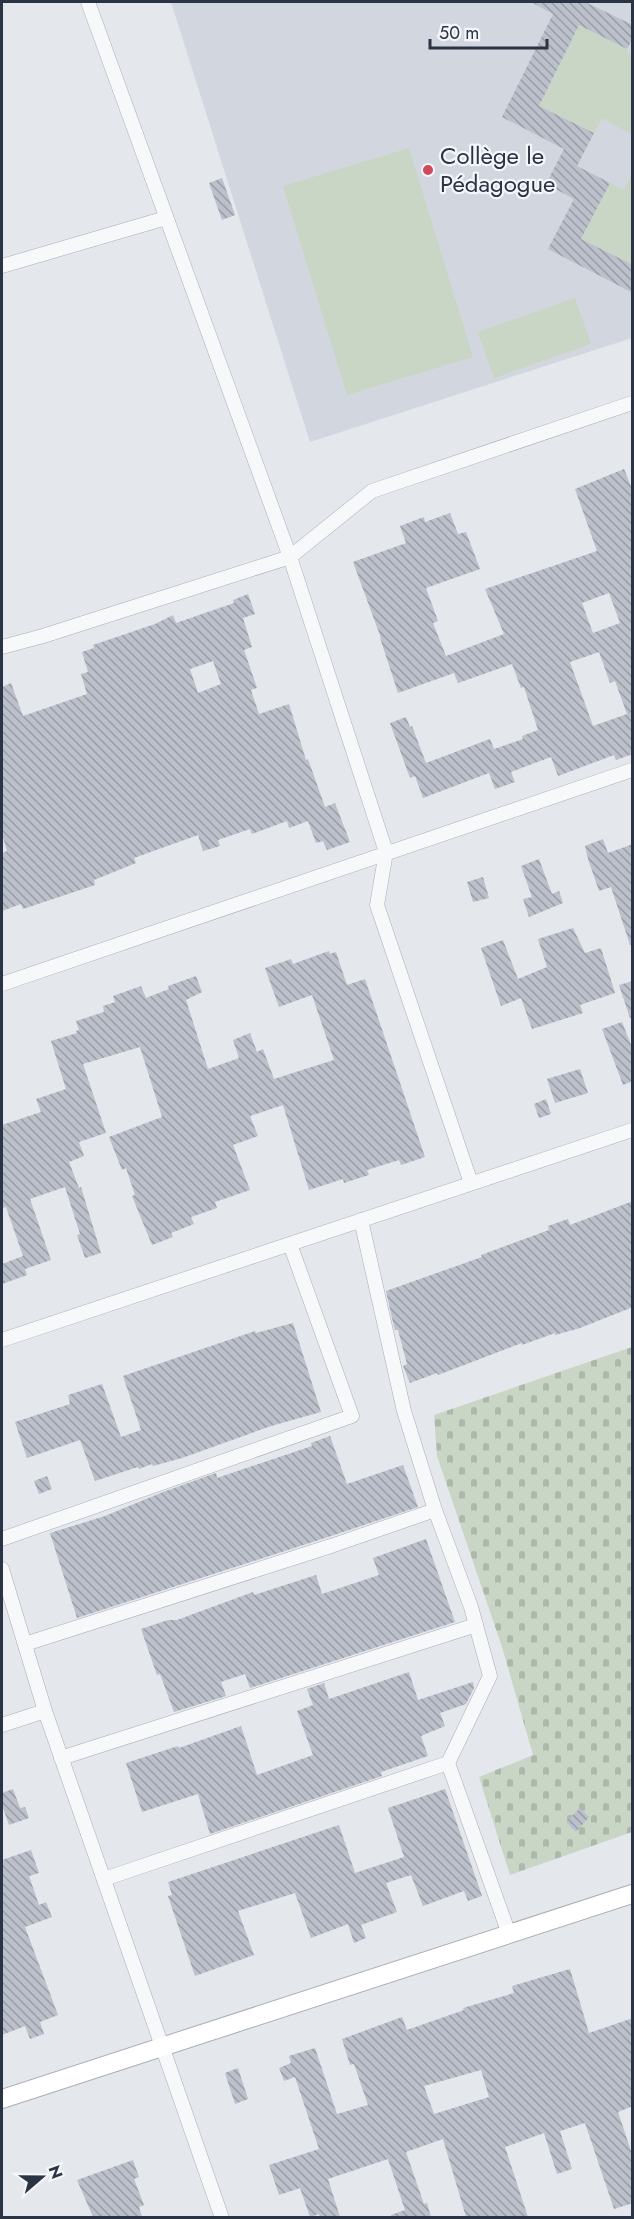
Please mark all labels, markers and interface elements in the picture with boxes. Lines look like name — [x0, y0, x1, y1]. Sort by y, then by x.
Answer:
scale bar — [430, 12, 547, 50]
text: 50 m — [439, 20, 479, 46]
place label: Collège le Pédagogue — [440, 138, 555, 201]
marker: Collège le Pédagogue — [421, 163, 435, 177]
north arrow — [12, 2147, 72, 2207]
text: N — [43, 2162, 69, 2182]

